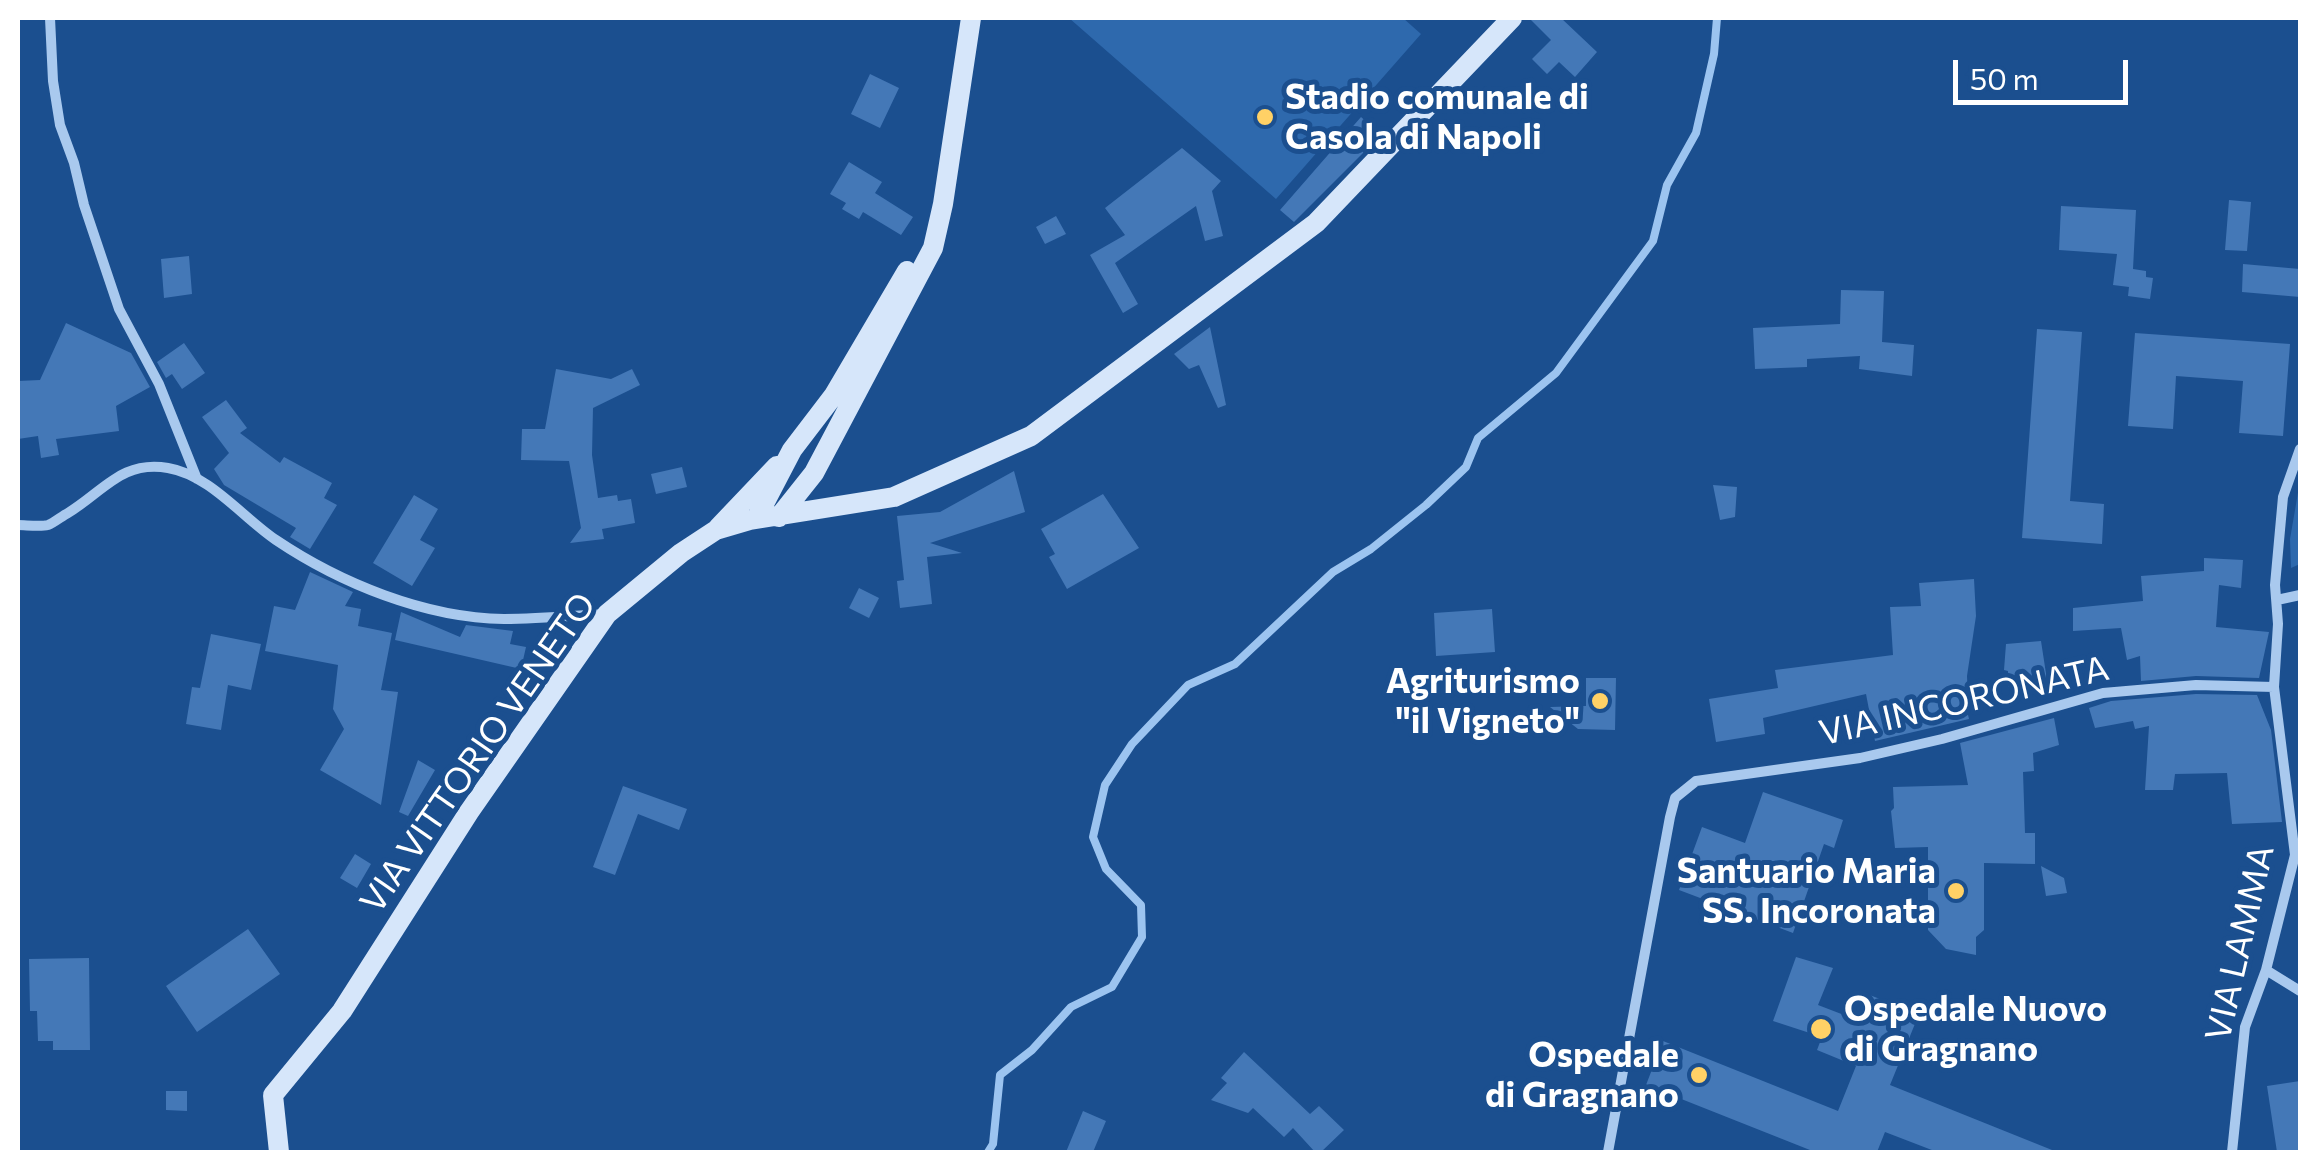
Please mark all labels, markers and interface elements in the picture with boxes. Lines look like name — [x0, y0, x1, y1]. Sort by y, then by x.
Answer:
scale bar — [1958, 40, 2133, 102]
text: 50 m — [1970, 59, 2039, 96]
place label: Stadio comunale di Casola di Napoli — [1285, 76, 1589, 158]
marker: Stadio comunale di Casola di Napoli — [1254, 106, 1276, 128]
street label: VIA VITTORIO VENETO — [351, 585, 605, 921]
street label: VIA INCORONATA — [1815, 647, 2113, 755]
place label: Agriturismo "il Vigneto" — [1386, 660, 1580, 742]
marker: Agriturismo "il Vigneto" — [1589, 690, 1611, 712]
street label: VIA LAMMA — [2197, 841, 2283, 1045]
place label: Santuario Maria SS. Incoronata — [1677, 850, 1936, 932]
marker: Santuario Maria SS. Incoronata — [1945, 880, 1967, 902]
place label: Ospedale Nuovo di Gragnano — [1844, 988, 2107, 1070]
marker: Ospedale Nuovo di Gragnano — [1808, 1016, 1834, 1042]
place label: Ospedale di Gragnano — [1485, 1034, 1679, 1116]
marker: Ospedale di Gragnano — [1688, 1064, 1710, 1086]

